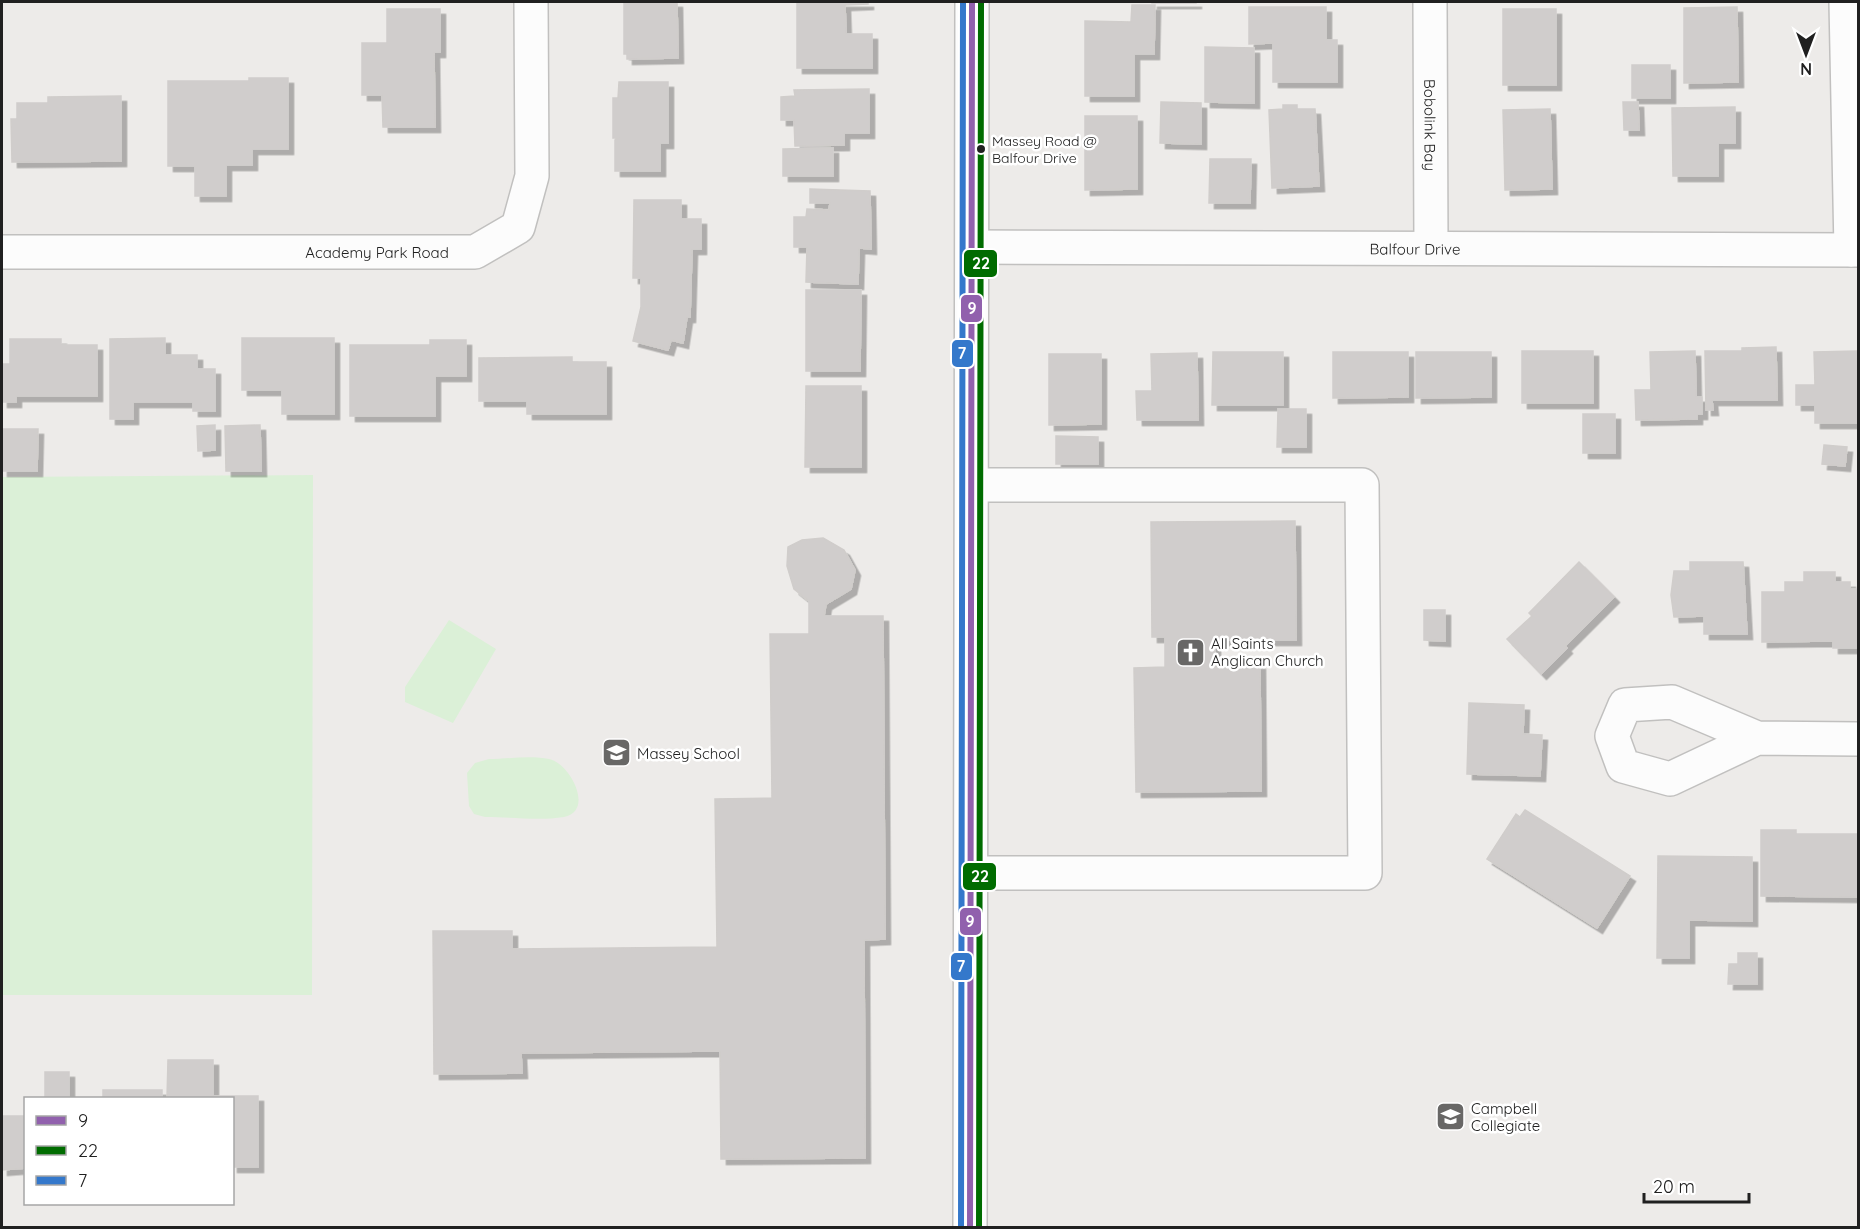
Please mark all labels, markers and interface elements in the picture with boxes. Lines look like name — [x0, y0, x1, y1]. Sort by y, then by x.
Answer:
north arrow — [1776, 24, 1836, 84]
text: N — [1800, 59, 1812, 79]
street label: Bobolink Bay — [1421, 79, 1440, 171]
place label: Massey Road @ Balfour Drive — [992, 132, 1097, 167]
marker: Massey Road @ Balfour Drive — [975, 143, 987, 155]
street label: Balfour Drive — [1370, 239, 1460, 258]
street label: Academy Park Road — [305, 243, 449, 262]
line badge: 22 — [963, 249, 998, 278]
text: 22 — [972, 253, 990, 273]
line badge: 9 — [960, 294, 983, 323]
text: 9 — [967, 298, 977, 318]
line badge: 7 — [951, 339, 974, 368]
text: 7 — [958, 343, 967, 363]
place label: All Saints Anglican Church — [1211, 634, 1324, 670]
church icon: All Saints Anglican Church — [1174, 636, 1206, 668]
school or university icon: Massey School — [600, 737, 632, 769]
place label: Massey School — [637, 744, 740, 763]
line badge: 22 — [962, 862, 997, 891]
text: 22 — [971, 866, 989, 886]
line badge: 9 — [959, 907, 982, 936]
text: 9 — [965, 911, 975, 931]
line badge: 7 — [950, 952, 973, 981]
text: 7 — [957, 956, 966, 976]
legend — [24, 1097, 234, 1205]
place label: Campbell Collegiate — [1471, 1099, 1540, 1135]
school or university icon: Campbell Collegiate — [1434, 1101, 1466, 1133]
text: 9 — [78, 1109, 88, 1132]
text: 22 — [78, 1139, 98, 1162]
scale bar — [1644, 1166, 1749, 1204]
text: 7 — [78, 1169, 87, 1192]
text: 20 m — [1653, 1175, 1695, 1198]

